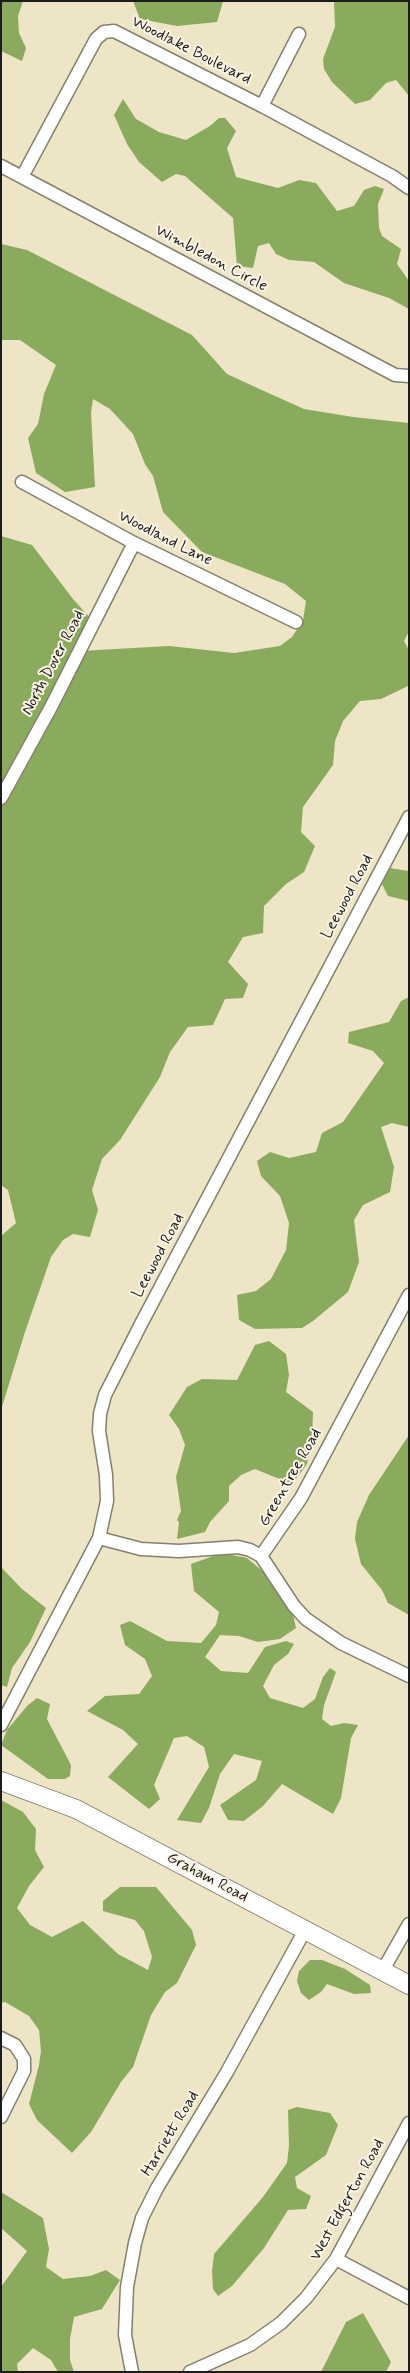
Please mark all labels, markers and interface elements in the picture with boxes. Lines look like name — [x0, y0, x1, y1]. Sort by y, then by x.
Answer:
street label: Woodlake Boulevard — [128, 13, 254, 89]
street label: Wimbledon Circle — [152, 221, 270, 297]
street label: Woodland Lane — [115, 507, 215, 571]
street label: North Dover Road — [18, 607, 90, 719]
street label: Leewood Road — [318, 852, 378, 942]
street label: Leewood Road — [129, 1211, 189, 1301]
street label: Greentree Road — [255, 1426, 327, 1530]
street label: Graham Road — [163, 1849, 251, 1907]
street label: Harriett Road — [138, 2088, 204, 2180]
street label: West Edgerton Road — [307, 2136, 389, 2264]

